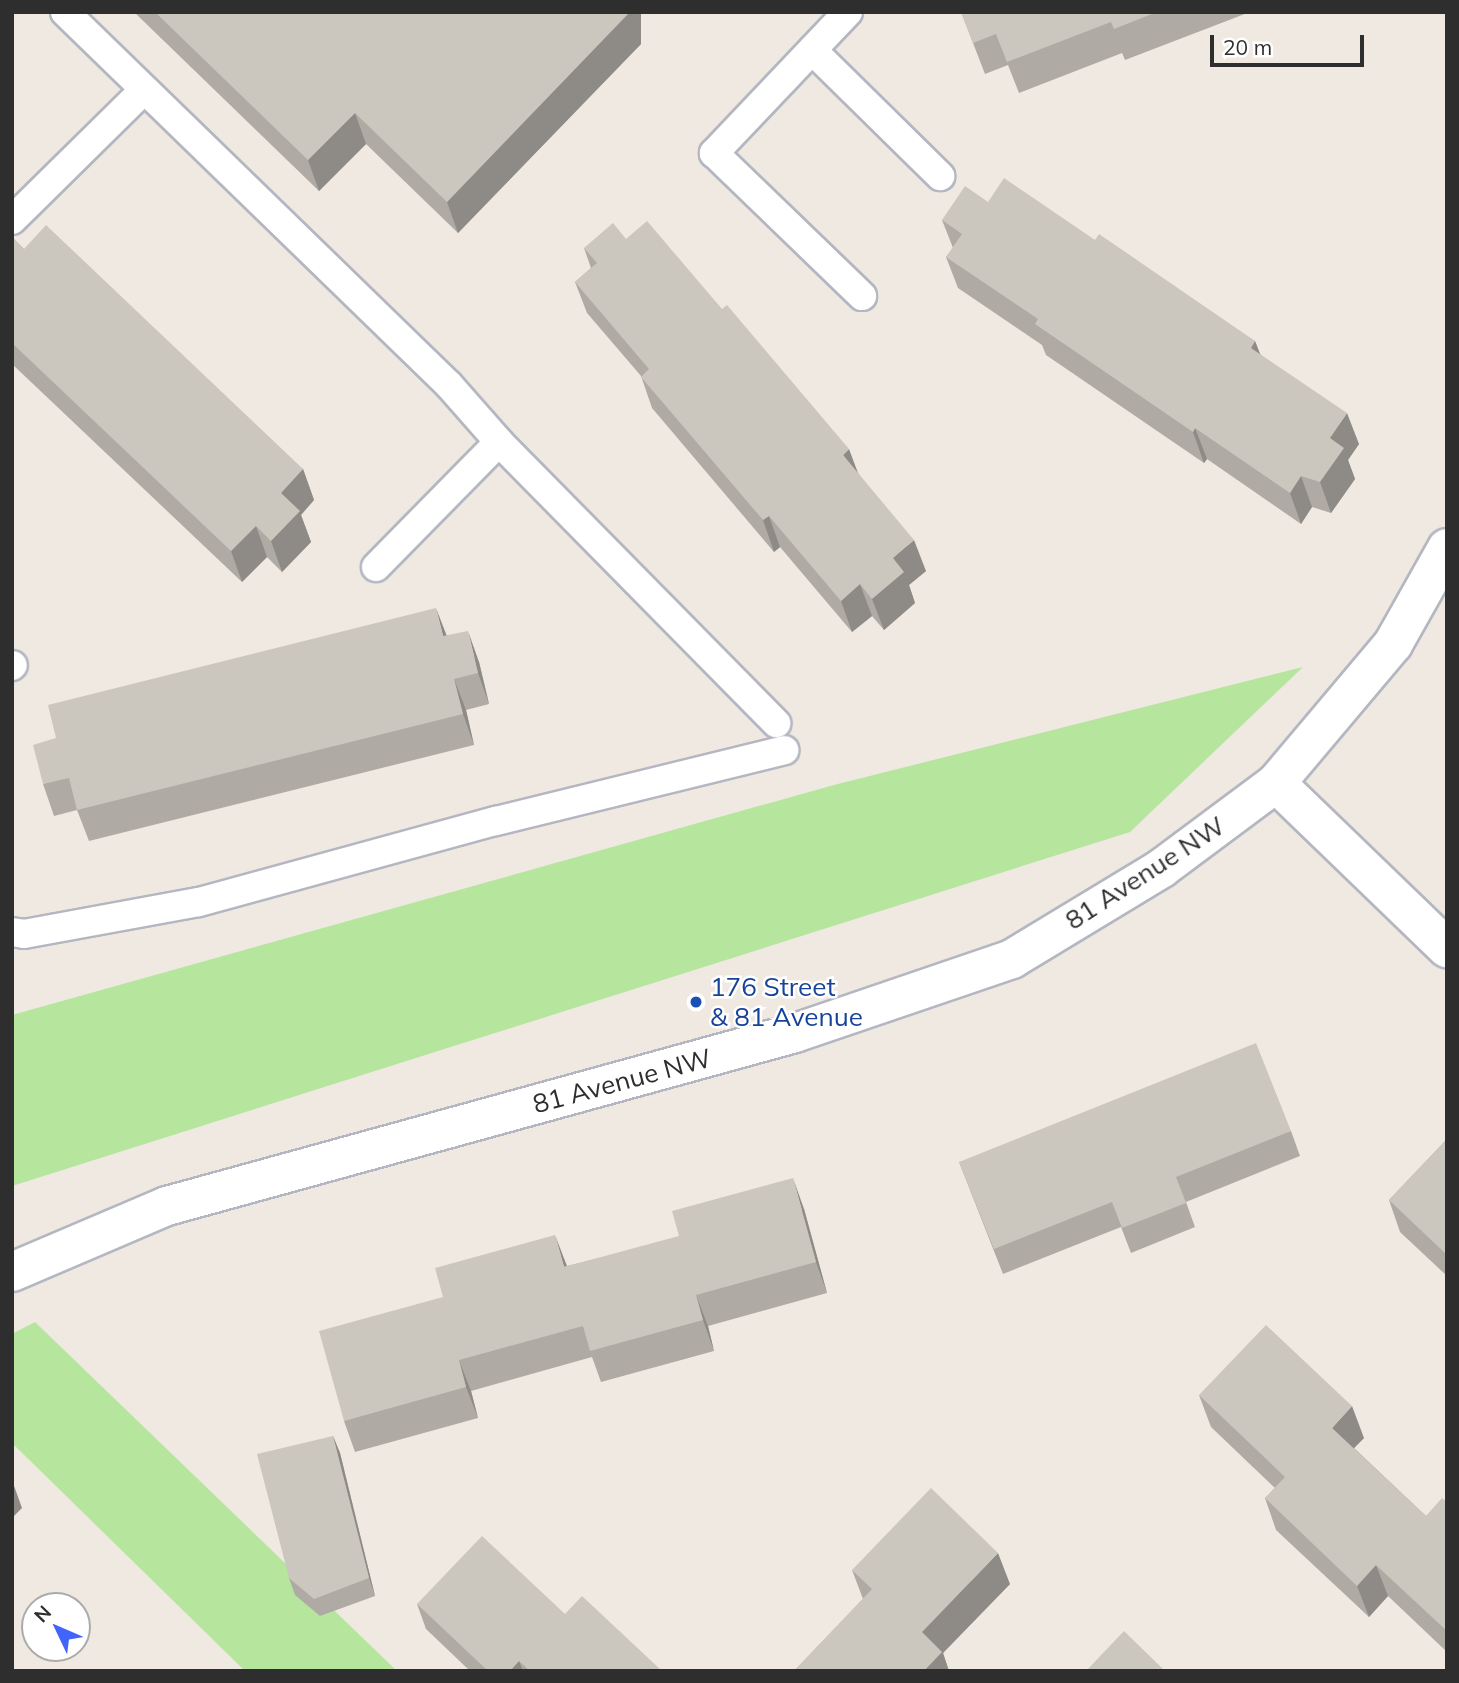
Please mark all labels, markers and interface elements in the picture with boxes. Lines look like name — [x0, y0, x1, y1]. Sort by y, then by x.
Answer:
scale bar — [1214, 21, 1368, 65]
text: 20 m — [1223, 34, 1272, 60]
street label: 81 Avenue NW — [1059, 810, 1231, 936]
place label: 176 Street & 81 Avenue — [710, 971, 863, 1032]
marker: 176 Street & 81 Avenue — [688, 994, 704, 1010]
street label: 81 Avenue NW — [529, 1042, 715, 1120]
north arrow — [21, 1592, 91, 1662]
text: N — [29, 1600, 56, 1627]

